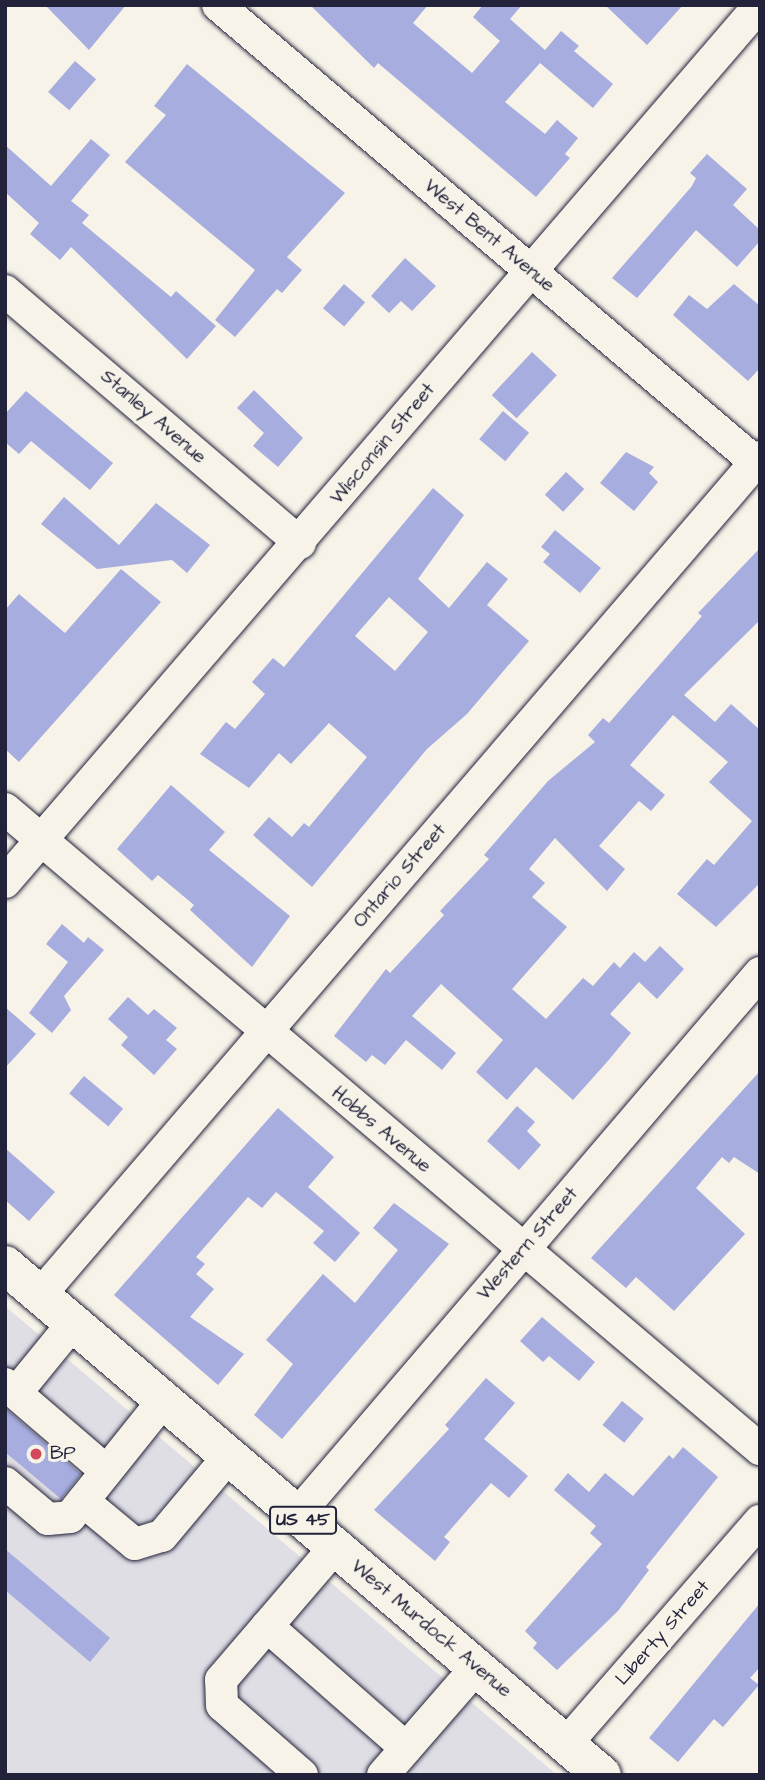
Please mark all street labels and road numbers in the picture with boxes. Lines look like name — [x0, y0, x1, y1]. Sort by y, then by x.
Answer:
street label: West Bent Avenue — [419, 175, 559, 297]
street label: Stanley Avenue — [96, 365, 210, 469]
street label: Wisconsin Street — [326, 379, 440, 509]
street label: Ontario Street — [349, 820, 451, 932]
street label: Hobbs Avenue — [327, 1082, 435, 1178]
street label: Western Street — [473, 1183, 583, 1305]
road number: US 45 — [268, 1506, 338, 1534]
street label: West Murdock Avenue — [346, 1555, 516, 1703]
street label: Liberty Street — [611, 1576, 715, 1690]

